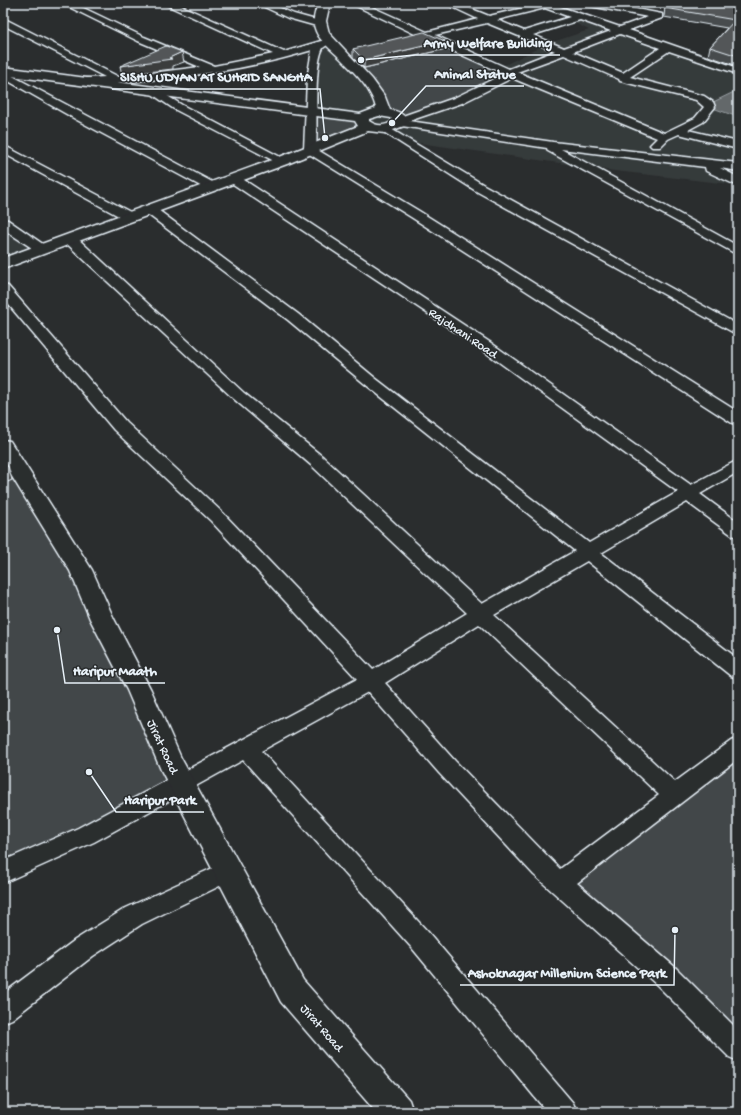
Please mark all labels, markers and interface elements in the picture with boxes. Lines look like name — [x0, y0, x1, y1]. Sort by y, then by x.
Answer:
callout: Army Welfare Building — [415, 29, 560, 55]
text: Army Welfare Building — [423, 36, 552, 53]
callout: Animal Statue — [426, 60, 524, 86]
callout: SISHU UDYAN AT SUHRID SANGHA — [112, 63, 320, 89]
text: Animal Statue — [433, 67, 517, 84]
text: SISHU UDYAN AT SUHRID SANGHA — [120, 70, 314, 87]
street label: Rajdhani Road — [425, 305, 501, 363]
callout: Haripur Maath — [65, 657, 165, 683]
text: Haripur Maath — [73, 664, 157, 681]
street label: Jirat Road — [143, 717, 181, 778]
callout: Haripur Park — [116, 786, 204, 812]
text: Haripur Park — [124, 793, 198, 810]
callout: Ashoknagar Millenium Science Park — [460, 959, 674, 985]
text: Ashoknagar Millenium Science Park — [467, 966, 668, 983]
street label: Jirat Road — [296, 1002, 347, 1057]

